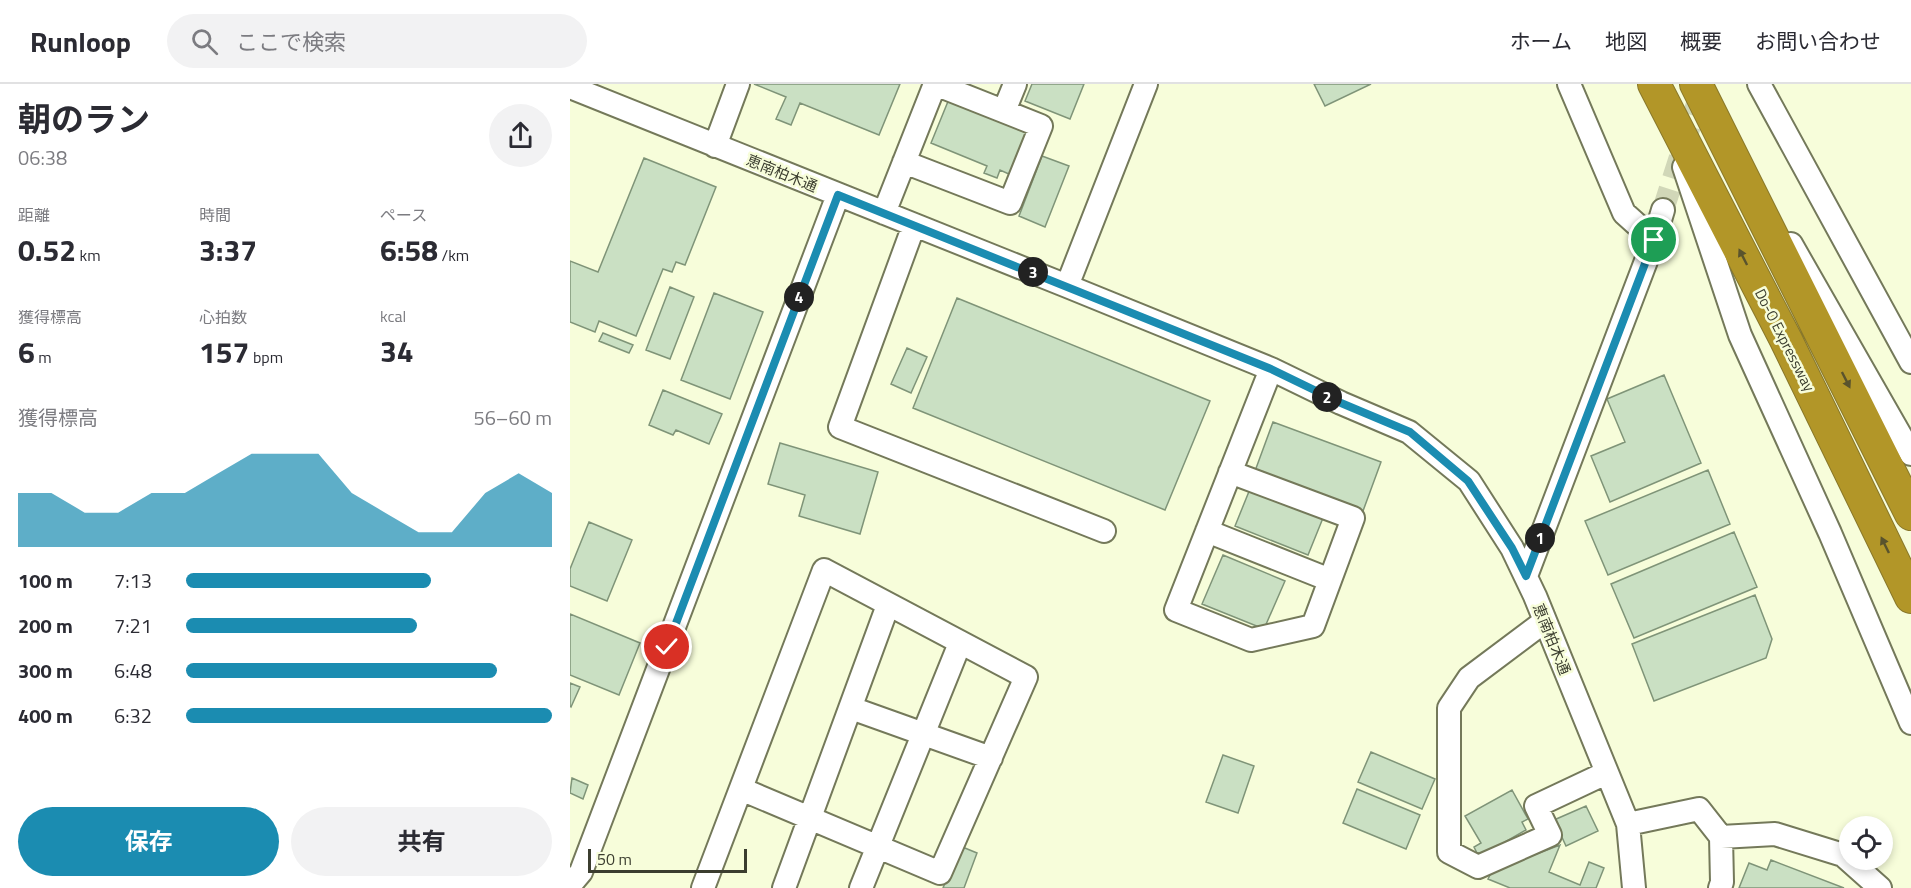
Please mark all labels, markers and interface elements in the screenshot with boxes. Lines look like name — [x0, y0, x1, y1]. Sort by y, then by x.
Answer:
search box — [167, 14, 587, 68]
text: Runloop — [30, 20, 131, 63]
icon: search — [188, 25, 221, 58]
text: ここで検索 — [236, 25, 346, 59]
text: ホーム — [1510, 25, 1572, 57]
text: 地図 — [1605, 25, 1647, 57]
text: 概要 — [1680, 25, 1722, 57]
text: お問い合わせ — [1755, 25, 1881, 57]
text: 朝のラン — [18, 94, 150, 144]
button: share — [489, 104, 552, 167]
text: 06:38 — [18, 142, 67, 173]
street label: 恵南柏木通 — [743, 148, 821, 198]
text: 距離 — [18, 203, 50, 227]
text: 時間 — [199, 203, 231, 227]
text: ペース — [380, 203, 427, 227]
pin — [1628, 214, 1679, 265]
icon: arrive — [1637, 223, 1670, 256]
text: 0.52 — [18, 227, 76, 273]
text: 3:37 — [199, 227, 257, 273]
text: 6:58 — [380, 227, 438, 273]
text: km — [76, 243, 101, 267]
text: /km — [438, 243, 469, 267]
one-way arrow — [1738, 248, 1748, 265]
pin: 3 — [1018, 257, 1048, 287]
text: 3 — [1029, 260, 1037, 284]
pin: 4 — [784, 282, 814, 312]
street label: Do-O Expressway — [1749, 284, 1821, 396]
text: 4 — [795, 285, 803, 309]
text: kcal — [380, 304, 406, 328]
text: 獲得標高 — [18, 305, 82, 329]
text: 心拍数 — [199, 305, 247, 329]
text: 34 — [380, 328, 414, 374]
text: 6 — [18, 329, 35, 375]
text: 157 — [199, 329, 249, 375]
text: m — [35, 345, 52, 369]
text: bpm — [249, 345, 283, 369]
one-way arrow — [1840, 371, 1850, 389]
pin: 2 — [1312, 382, 1342, 412]
text: 2 — [1323, 385, 1331, 409]
text: 獲得標高 — [18, 402, 98, 433]
text: 56–60 m — [473, 402, 552, 433]
pin: 1 — [1525, 523, 1555, 553]
text: 1 — [1536, 526, 1544, 550]
one-way arrow — [1880, 536, 1889, 553]
text: 100 m — [18, 565, 73, 596]
text: 7:13 — [114, 565, 152, 596]
street label: 恵南柏木通 — [1527, 600, 1577, 678]
text: 200 m — [18, 610, 73, 641]
text: 7:21 — [114, 610, 152, 641]
pin — [641, 621, 692, 672]
icon: check — [650, 630, 683, 663]
text: 300 m — [18, 655, 73, 686]
text: 6:48 — [114, 655, 152, 686]
text: 400 m — [18, 700, 73, 731]
text: 6:32 — [114, 700, 152, 731]
button: 保存 — [18, 807, 279, 876]
button: 共有 — [291, 807, 552, 876]
map controls — [1839, 816, 1893, 870]
button: locate — [1839, 816, 1893, 870]
scale bar — [588, 846, 747, 874]
text: 50 m — [597, 847, 632, 871]

